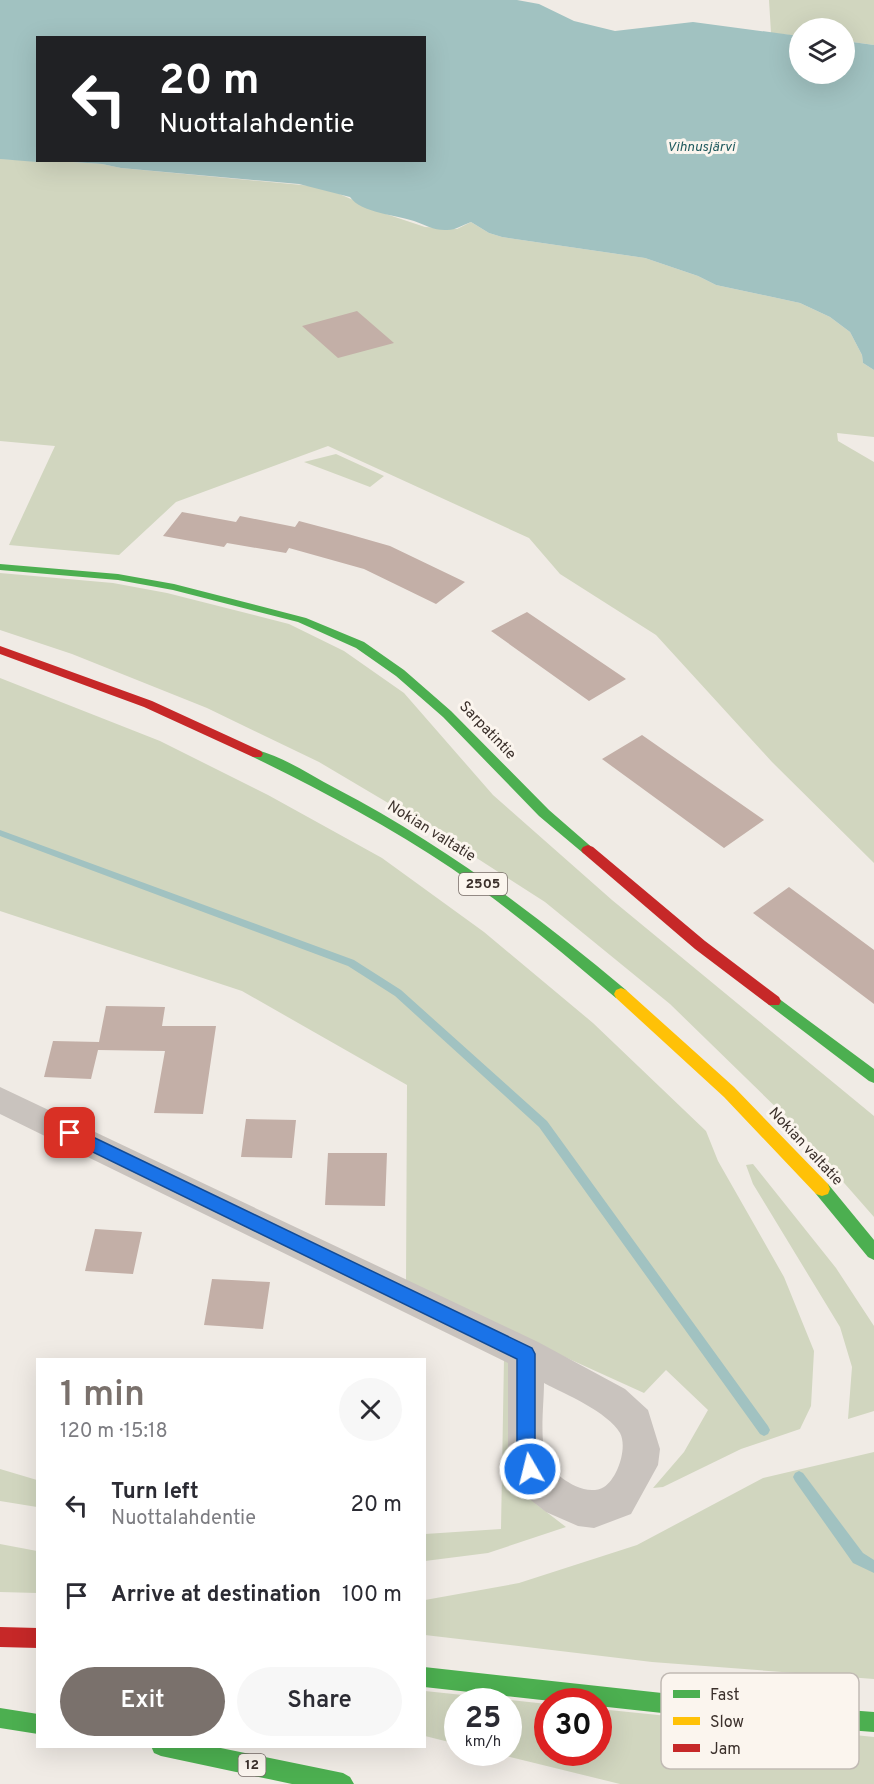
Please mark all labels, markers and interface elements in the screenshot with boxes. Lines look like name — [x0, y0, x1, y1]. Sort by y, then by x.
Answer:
map controls — [789, 18, 855, 84]
button: layers — [789, 18, 855, 84]
text: 20 m — [159, 56, 260, 109]
icon: left — [60, 60, 138, 138]
text: Nuottalahdentie — [159, 108, 355, 142]
water label: Vihnusjärvi — [667, 139, 737, 156]
street label: Sarpatintie — [455, 698, 519, 764]
street label: Nokian valtatie — [383, 797, 479, 867]
road number: 2505 — [459, 873, 507, 895]
street label: Nokian valtatie — [764, 1104, 846, 1190]
pin — [44, 1107, 95, 1158]
icon: arrive — [53, 1116, 86, 1149]
text: 1 min — [60, 1373, 145, 1419]
button: close — [339, 1378, 402, 1441]
text: 120 m · 15:18 — [60, 1419, 168, 1445]
position arrow — [498, 1437, 562, 1501]
text: Turn left — [111, 1479, 199, 1506]
icon: left — [60, 1489, 93, 1522]
text: 20 m — [351, 1492, 402, 1519]
text: Nuottalahdentie — [111, 1506, 256, 1532]
icon: arrive — [60, 1579, 93, 1612]
text: Arrive at destination — [111, 1582, 321, 1609]
text: 100 m — [342, 1582, 402, 1609]
button: Exit — [60, 1667, 225, 1736]
button: Share — [237, 1667, 402, 1736]
legend — [661, 1673, 859, 1769]
text: Fast — [710, 1686, 740, 1706]
speed limit sign: 30 — [534, 1688, 612, 1766]
text: 25 — [465, 1701, 501, 1738]
text: Slow — [710, 1713, 744, 1733]
text: km/h — [465, 1733, 501, 1752]
text: Jam — [710, 1740, 741, 1760]
road number: 12 — [238, 1754, 266, 1776]

